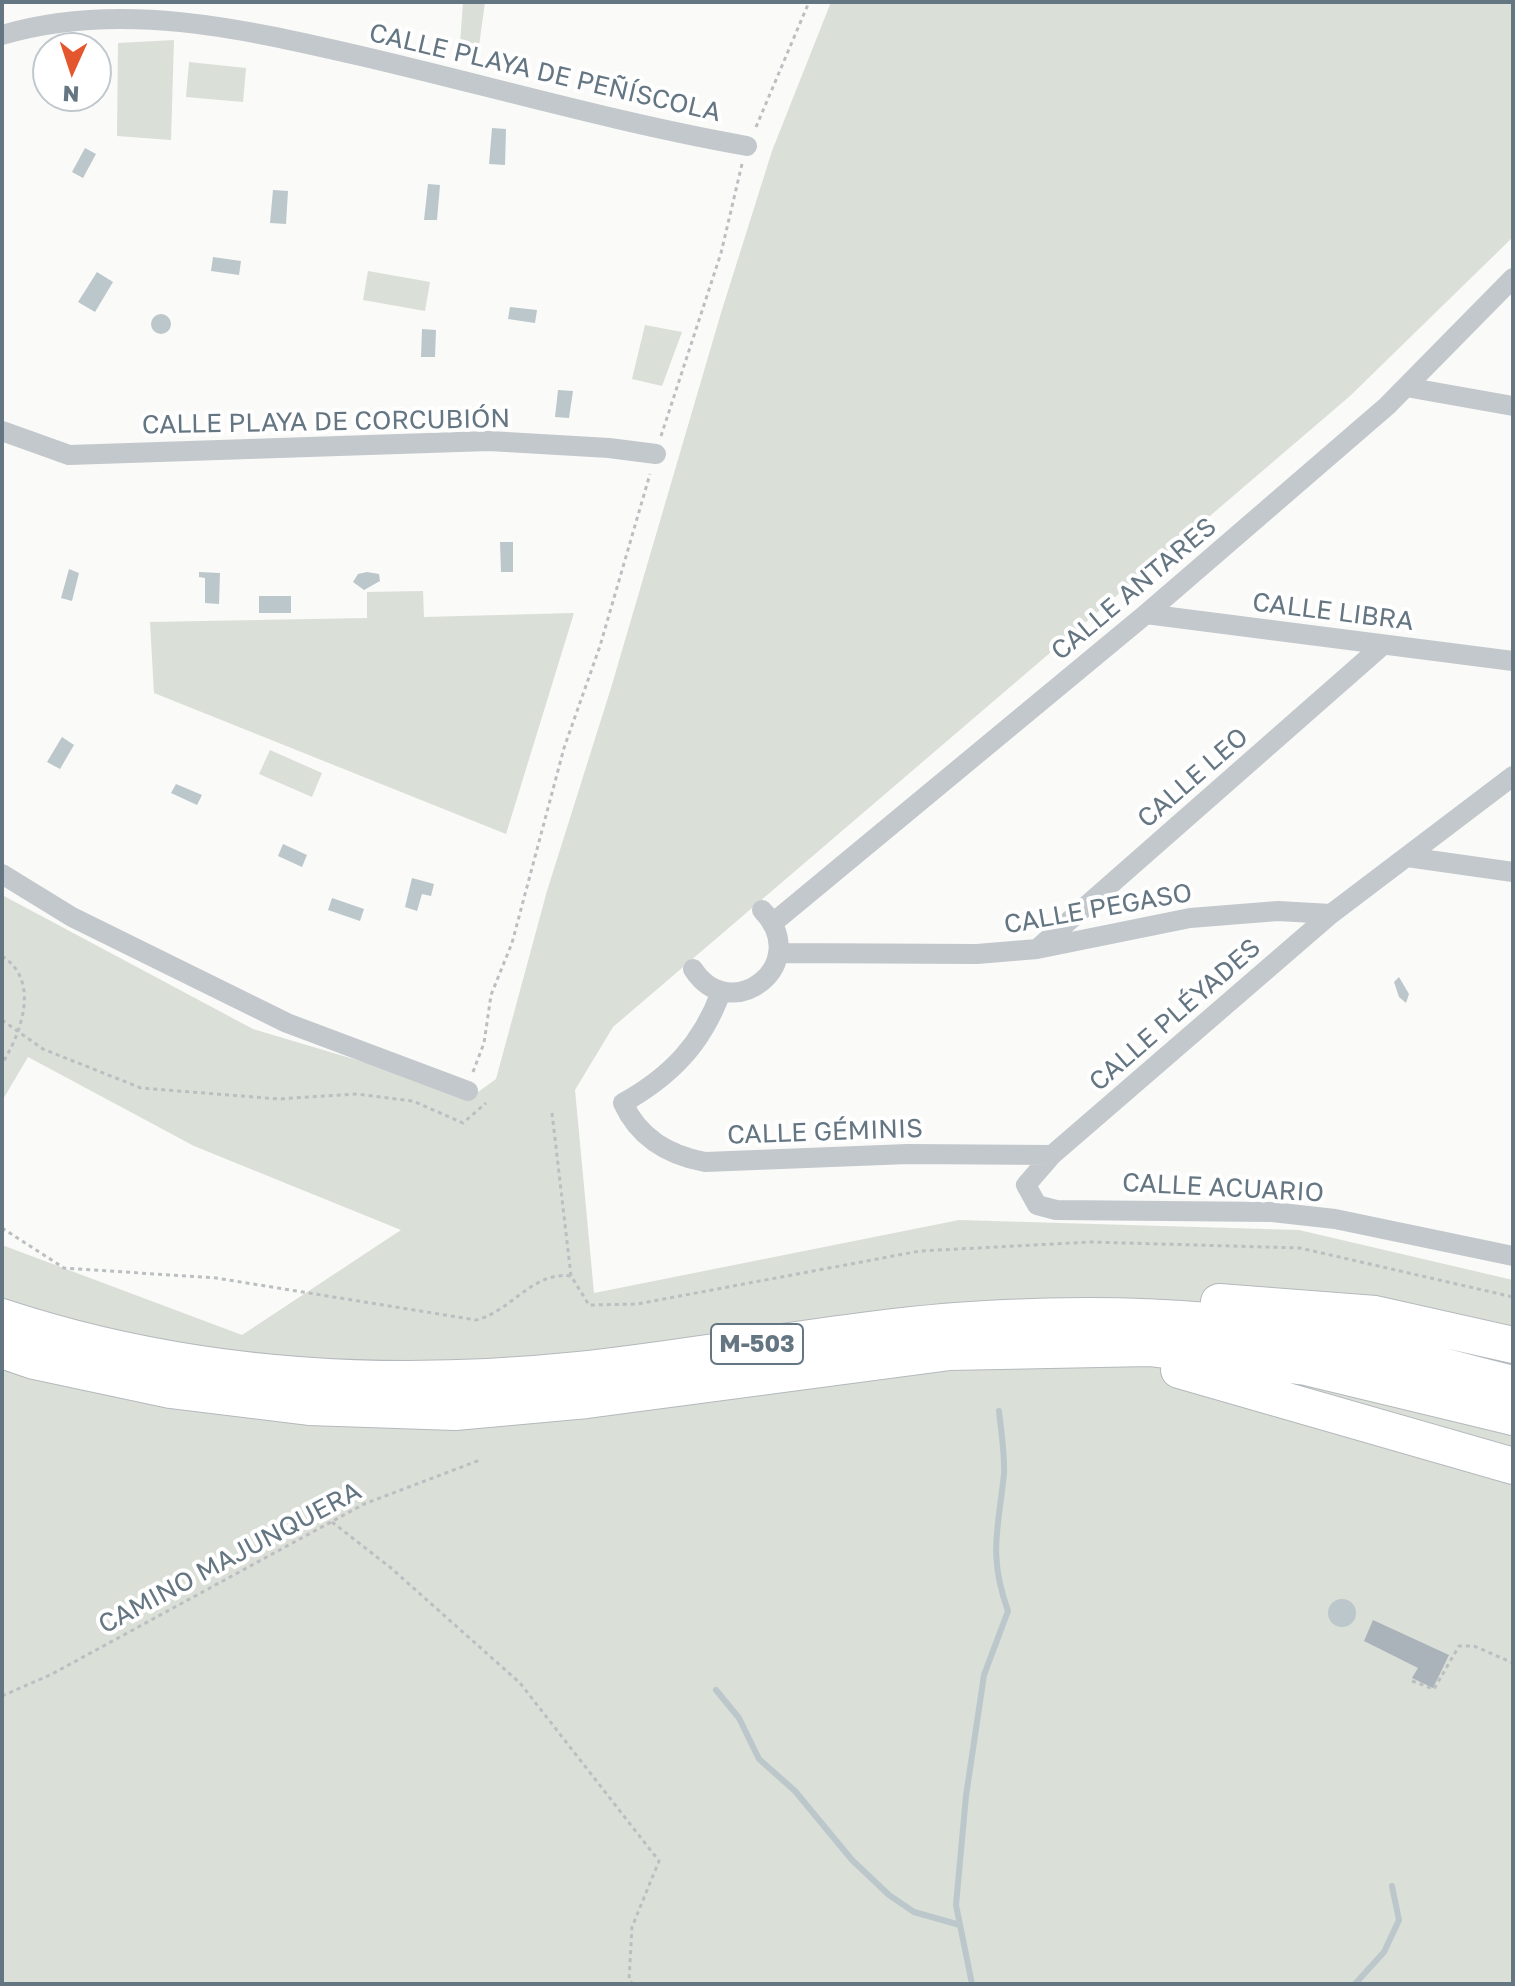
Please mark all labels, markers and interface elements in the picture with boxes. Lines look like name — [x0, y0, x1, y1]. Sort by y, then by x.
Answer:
street label: CALLE PLAYA DE PEÑÍSCOLA — [366, 17, 724, 129]
north arrow — [32, 32, 112, 112]
text: N — [62, 81, 80, 108]
street label: CALLE PLAYA DE CORCUBIÓN — [142, 403, 510, 441]
street label: CALLE ANTARES — [1045, 511, 1223, 667]
street label: CALLE LIBRA — [1251, 587, 1415, 637]
street label: CALLE LEO — [1131, 721, 1255, 835]
street label: CALLE PEGASO — [1002, 877, 1194, 941]
street label: CALLE PLÉYADES — [1083, 932, 1267, 1098]
street label: CALLE GÉMINIS — [727, 1113, 923, 1151]
street label: CALLE ACUARIO — [1121, 1167, 1325, 1209]
road number: M-503 — [711, 1324, 803, 1364]
street label: CAMINO MAJUNQUERA — [93, 1475, 367, 1641]

